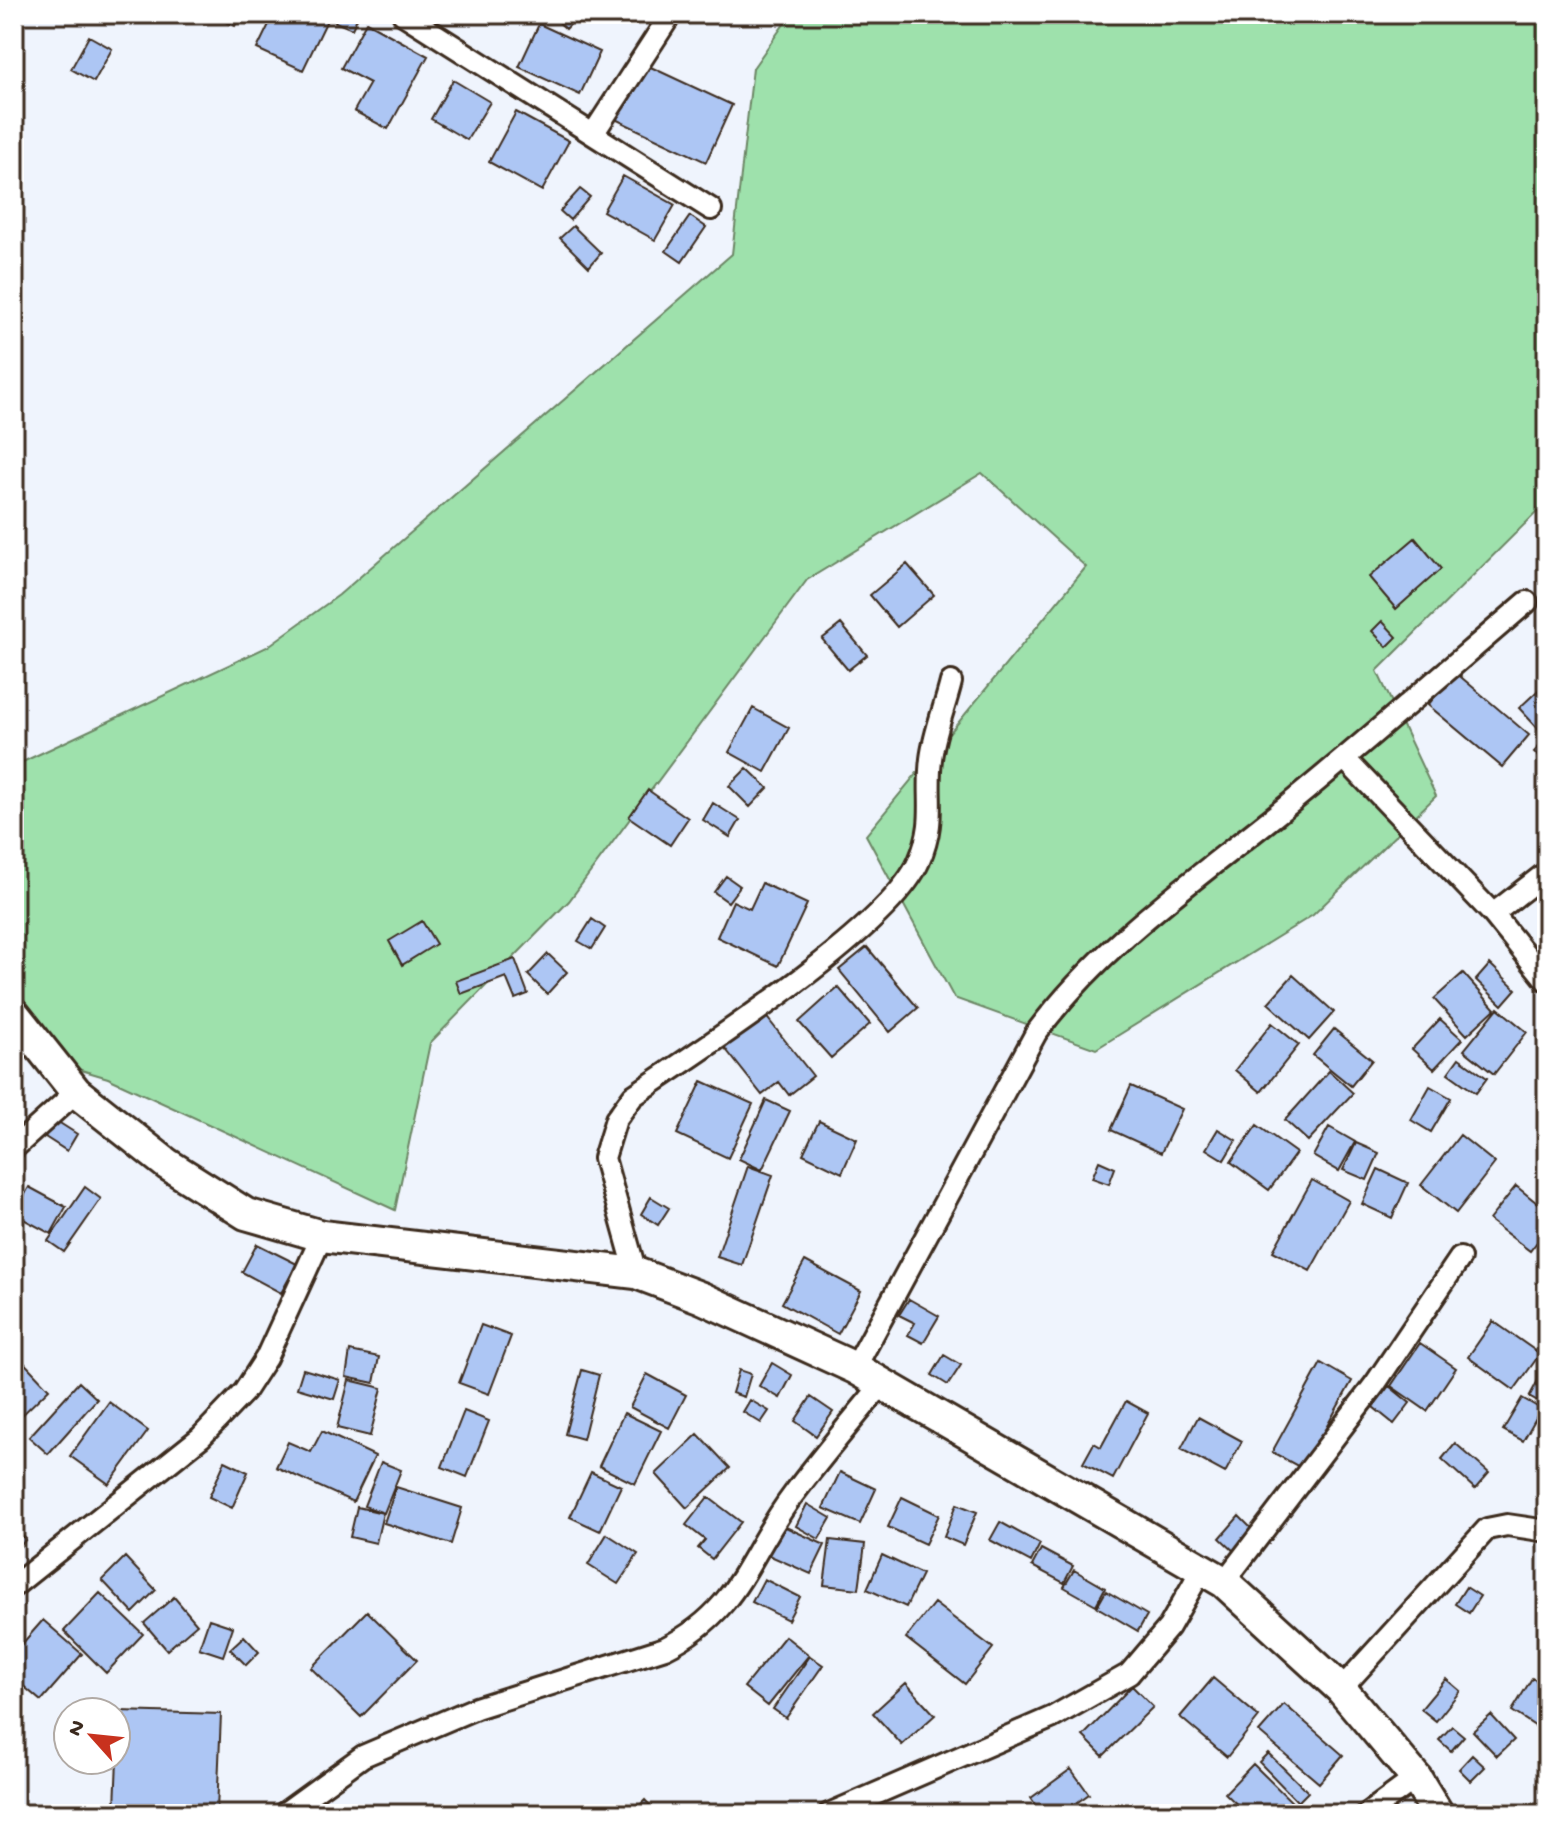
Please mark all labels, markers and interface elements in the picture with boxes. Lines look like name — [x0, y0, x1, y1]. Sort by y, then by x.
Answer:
north arrow — [52, 1696, 132, 1776]
text: N — [63, 1716, 93, 1741]

